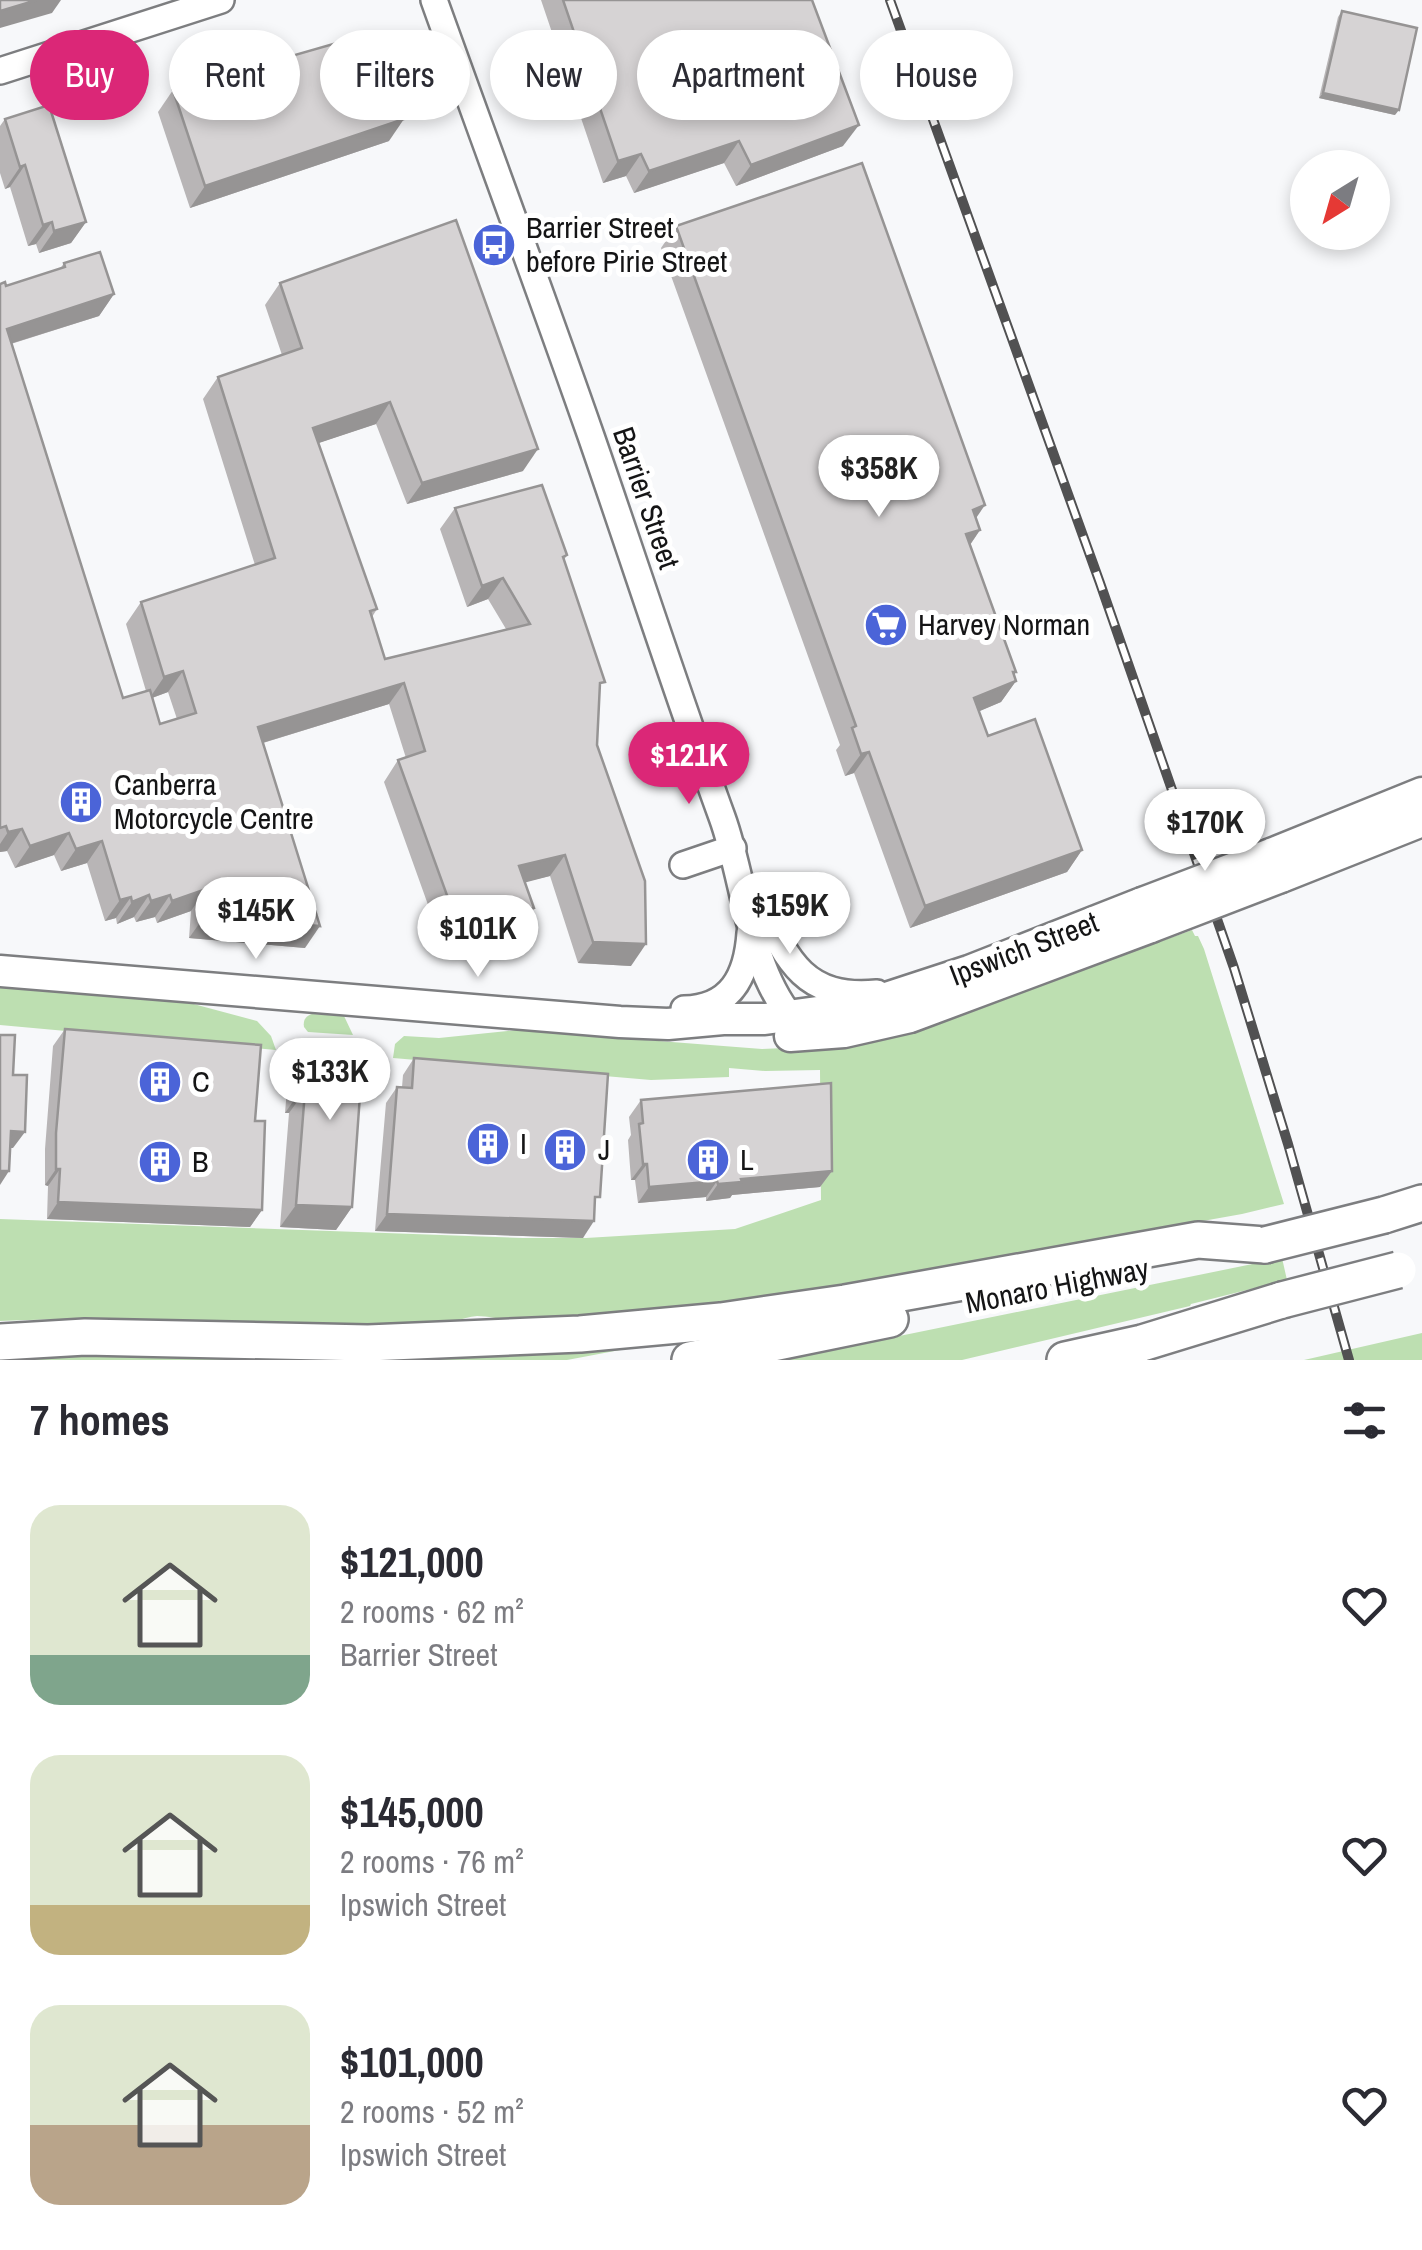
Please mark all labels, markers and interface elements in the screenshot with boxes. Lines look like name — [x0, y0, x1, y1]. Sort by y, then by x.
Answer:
chip: Buy — [30, 30, 149, 120]
chip: Rent — [169, 30, 300, 120]
chip: Filters — [320, 30, 470, 120]
chip: New — [490, 30, 617, 120]
chip: Apartment — [637, 30, 840, 120]
chip: House — [860, 30, 1013, 120]
north arrow — [1290, 150, 1390, 250]
map controls — [1290, 150, 1390, 250]
place label: Barrier Street before Pirie Street — [526, 207, 727, 281]
bus stop icon: Barrier Street before Pirie Street — [471, 222, 517, 268]
street label: Barrier Street — [604, 421, 690, 574]
pin: $358K — [809, 435, 949, 520]
text: $358K — [840, 446, 918, 489]
supermarket icon: Harvey Norman — [863, 602, 909, 648]
place label: Harvey Norman — [918, 604, 1090, 644]
pin: $121K — [619, 722, 759, 807]
text: $121K — [650, 733, 728, 776]
place label: Canberra Motorcycle Centre — [114, 764, 314, 838]
building icon: Canberra Motorcycle Centre — [58, 779, 104, 825]
pin: $170K — [1135, 789, 1275, 874]
text: $170K — [1166, 800, 1244, 843]
pin: $159K — [720, 872, 860, 957]
pin: $145K — [186, 877, 326, 962]
text: $159K — [751, 883, 829, 926]
text: $145K — [217, 888, 295, 931]
pin: $101K — [408, 895, 548, 980]
street label: Ipswich Street — [944, 901, 1104, 995]
text: $101K — [439, 906, 517, 949]
pin: $133K — [260, 1038, 400, 1123]
text: $133K — [291, 1049, 369, 1092]
building icon: C — [137, 1059, 183, 1105]
place label: C — [192, 1061, 210, 1101]
building icon: I — [465, 1121, 511, 1167]
place label: I — [520, 1123, 527, 1163]
building icon: J — [542, 1127, 588, 1173]
place label: J — [598, 1129, 610, 1169]
building icon: L — [685, 1137, 731, 1183]
building icon: B — [137, 1139, 183, 1185]
place label: L — [740, 1139, 754, 1179]
place label: B — [192, 1141, 208, 1181]
street label: Monaro Highway — [962, 1248, 1153, 1322]
text: 7 homes — [30, 1392, 170, 1448]
icon: filters — [1337, 1393, 1392, 1448]
text: $121,000 — [340, 1534, 484, 1590]
icon: home — [110, 1545, 230, 1665]
icon: heart — [1337, 1578, 1392, 1633]
text: 2 rooms · 62 m² — [340, 1590, 524, 1633]
text: Barrier Street — [340, 1633, 498, 1676]
text: $145,000 — [340, 1784, 484, 1840]
icon: home — [110, 1795, 230, 1915]
icon: heart — [1337, 1828, 1392, 1883]
text: 2 rooms · 76 m² — [340, 1840, 524, 1883]
text: Ipswich Street — [340, 1883, 506, 1926]
text: $101,000 — [340, 2034, 484, 2090]
icon: home — [110, 2045, 230, 2165]
icon: heart — [1337, 2078, 1392, 2133]
text: 2 rooms · 52 m² — [340, 2090, 524, 2133]
text: Ipswich Street — [340, 2133, 506, 2176]

